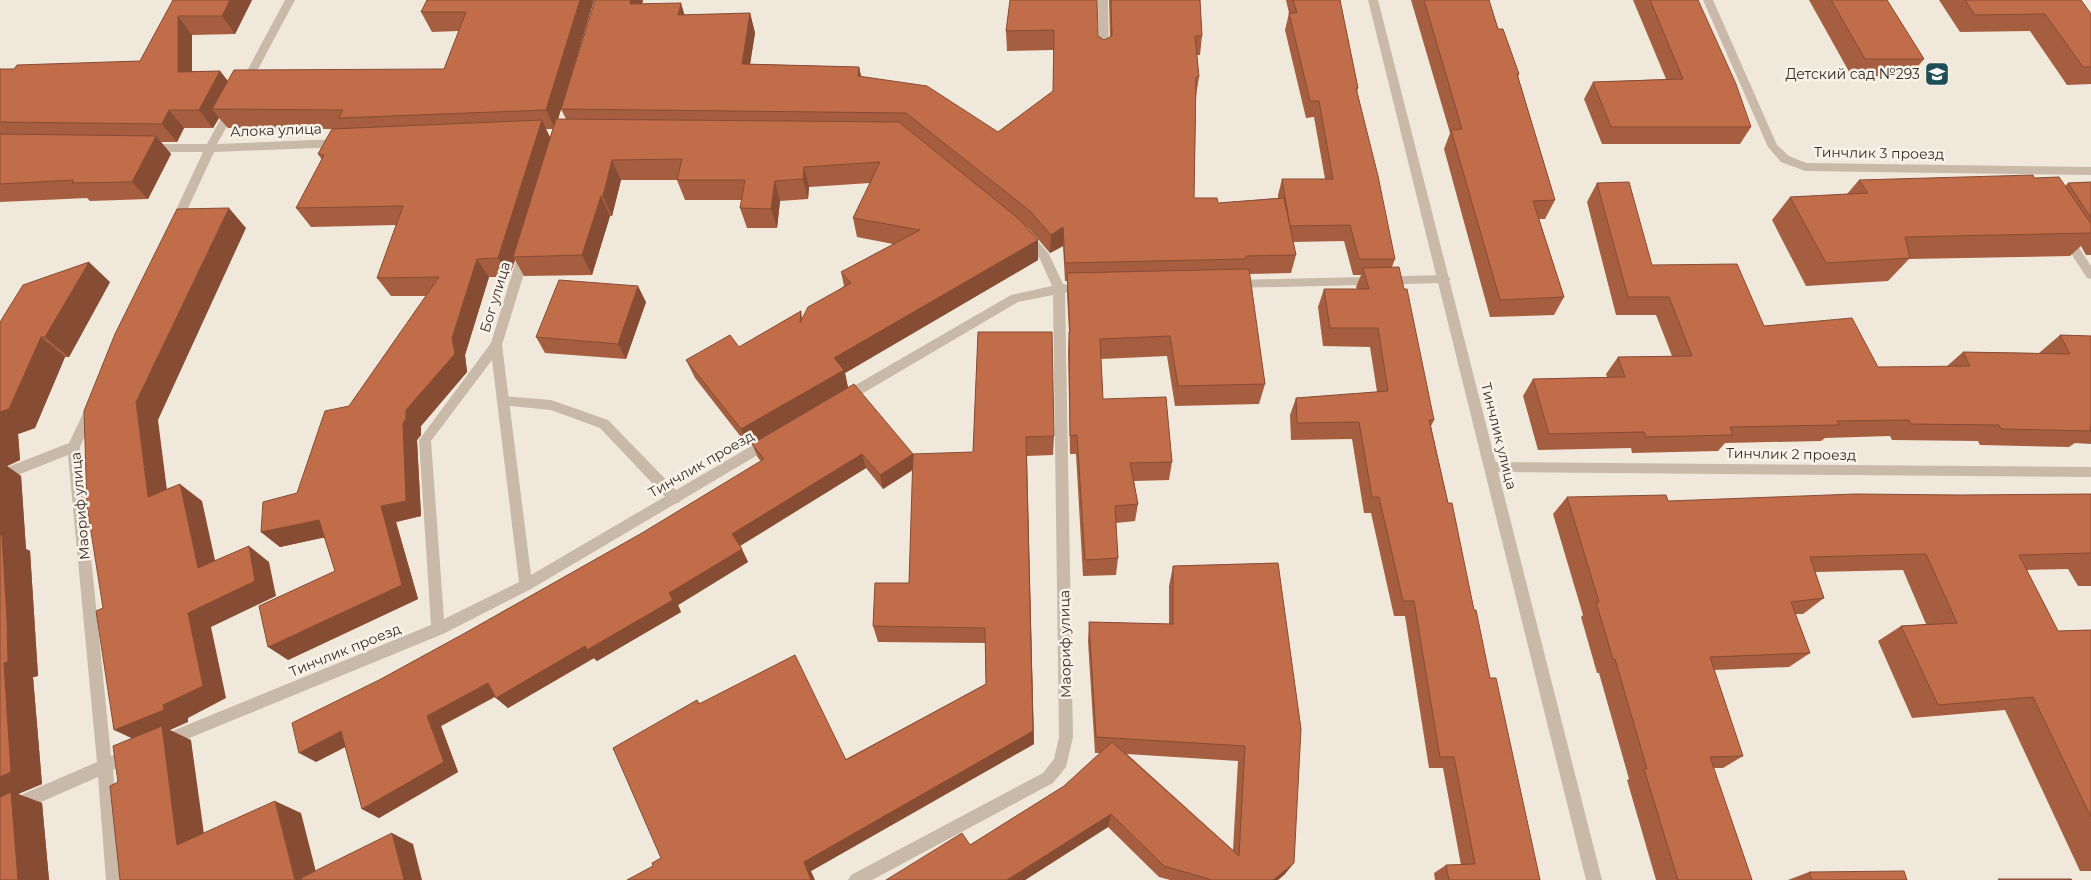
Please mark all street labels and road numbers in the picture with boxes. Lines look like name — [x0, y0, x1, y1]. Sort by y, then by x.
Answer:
street label: Алока улица — [230, 119, 322, 141]
street label: Тинчлик 3 проезд — [1814, 143, 1944, 163]
street label: Бог улица — [476, 259, 514, 335]
street label: Тинчлик улица — [1477, 381, 1521, 491]
street label: Тинчлик проезд — [645, 426, 757, 502]
street label: Тинчлик 2 проезд — [1726, 444, 1856, 464]
street label: Маориф улица — [66, 451, 94, 561]
street label: Маориф улица — [1055, 590, 1075, 698]
street label: Тинчлик проезд — [286, 619, 404, 681]

